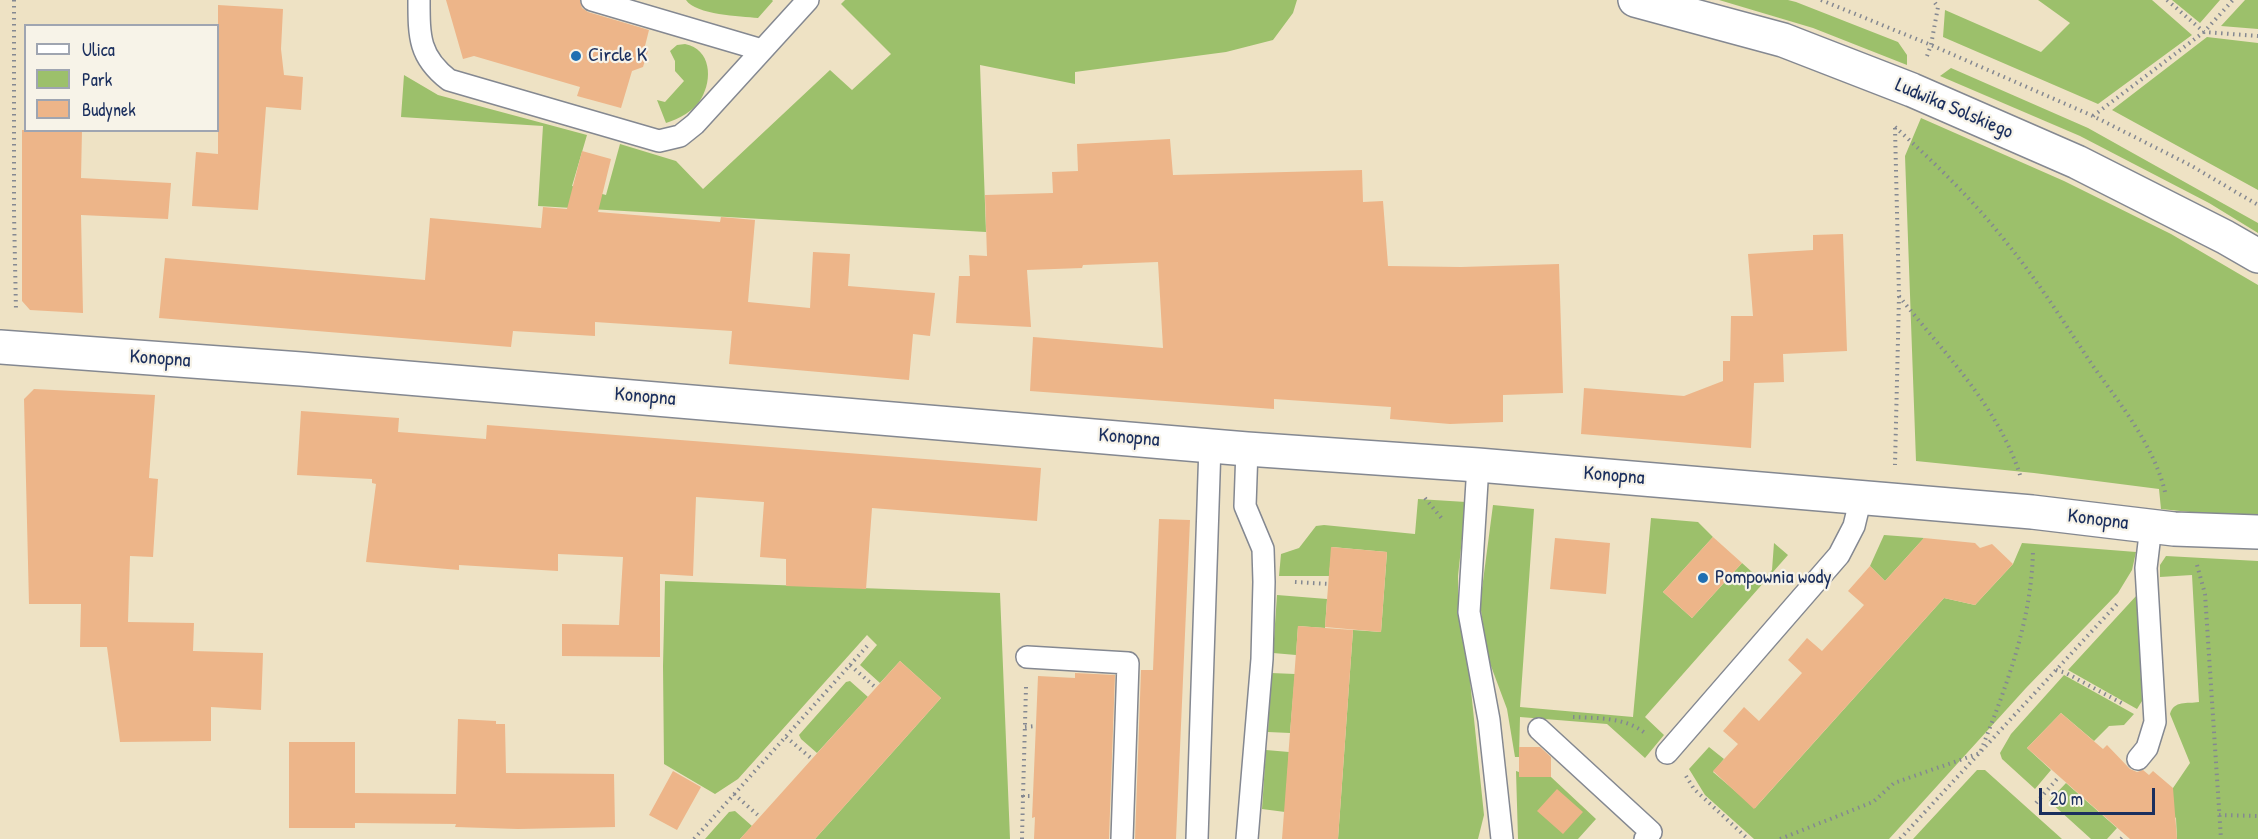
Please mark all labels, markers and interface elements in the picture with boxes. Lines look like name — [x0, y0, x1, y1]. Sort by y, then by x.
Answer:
legend — [24, 24, 219, 132]
text: Ulica — [82, 37, 115, 62]
place label: Circle K — [588, 44, 647, 68]
marker: Circle K — [569, 49, 583, 63]
text: Park — [82, 67, 112, 92]
street label: Ludwika Solskiego — [1891, 73, 2017, 145]
text: Budynek — [82, 97, 136, 122]
street label: Konopna — [129, 345, 191, 373]
street label: Konopna — [614, 382, 676, 412]
street label: Konopna — [1098, 423, 1160, 453]
street label: Konopna — [1583, 461, 1645, 491]
street label: Konopna — [2066, 504, 2130, 536]
place label: Pompownia wody — [1715, 566, 1832, 590]
marker: Pompownia wody — [1696, 571, 1710, 585]
scale bar — [2042, 776, 2158, 814]
text: 20 m — [2050, 786, 2083, 811]

